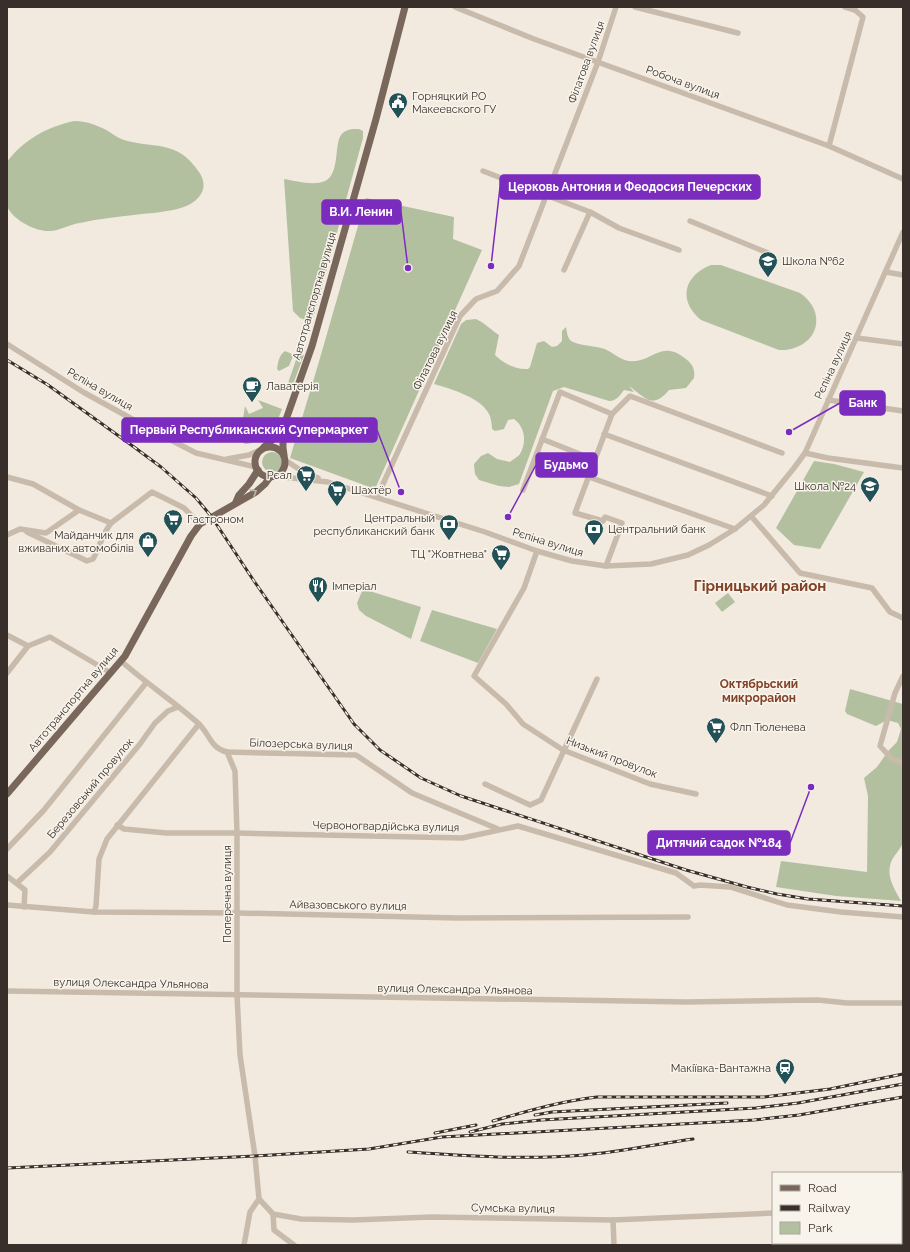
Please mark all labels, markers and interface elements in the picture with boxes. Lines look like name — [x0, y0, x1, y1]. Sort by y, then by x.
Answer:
street label: Філатова вулиця — [566, 19, 607, 105]
street label: Робоча вулиця — [644, 63, 722, 102]
place label: Горняцкий РО Макеевского ГУ — [412, 90, 496, 116]
public building icon: Горняцкий РО Макеевского ГУ — [387, 91, 409, 119]
callout: Церковь Антония и Феодосия Печерских — [500, 175, 760, 199]
text: Церковь Антония и Феодосия Печерских — [508, 180, 753, 194]
callout: В.И. Ленин — [322, 200, 401, 224]
text: В.И. Ленин — [329, 205, 393, 219]
street label: Автотранспортна вулиця — [290, 231, 339, 362]
school or university icon: Школа №62 — [757, 250, 779, 278]
place label: Школа №62 — [782, 255, 845, 268]
street label: Філатова вулиця — [411, 308, 460, 392]
street label: Рєпіна вулиця — [812, 329, 855, 401]
street label: Рєпіна вулиця — [65, 365, 135, 413]
cafe icon: Лаватерія — [241, 375, 263, 403]
place label: Лаватерія — [266, 380, 318, 393]
callout: Банк — [840, 391, 885, 415]
text: Банк — [849, 396, 878, 410]
callout: Первый Республиканский Супермаркет — [122, 418, 377, 442]
text: Первый Республиканский Супермаркет — [130, 423, 368, 437]
callout: Будьмо — [536, 453, 597, 477]
text: Будьмо — [544, 458, 588, 472]
supermarket icon: Рєал — [295, 464, 317, 492]
place label: Рєал — [267, 469, 292, 482]
school or university icon: Школа №24 — [859, 475, 881, 503]
supermarket icon: Шахтёр — [326, 479, 348, 507]
place label: Школа №24 — [794, 480, 856, 493]
place label: Шахтёр — [351, 484, 392, 497]
one-way arrow — [250, 489, 257, 497]
supermarket icon: Гастроном — [162, 508, 184, 536]
place label: Центральный республиканский банк — [313, 512, 435, 538]
place label: Гастроном — [187, 513, 244, 526]
bank icon: Центральный республиканский банк — [438, 513, 460, 541]
bank icon: Центральний банк — [583, 518, 605, 546]
place label: Центральний банк — [608, 523, 706, 536]
street label: Рєпіна вулиця — [511, 526, 585, 559]
place label: Майданчик для вживаних автомобілів — [18, 529, 134, 555]
shop icon: Майданчик для вживаних автомобілів — [137, 530, 159, 558]
supermarket icon: ТЦ "Жовтнева" — [490, 543, 512, 571]
place label: ТЦ "Жовтнева" — [410, 548, 487, 561]
restaurant icon: Імперіал — [307, 575, 329, 603]
district label: Гірницький район — [694, 577, 826, 595]
place label: Імперіал — [332, 580, 377, 593]
street label: Автотранспортна вулиця — [26, 644, 121, 754]
district label: Октябрьский микрорайон — [720, 677, 798, 705]
supermarket icon: Флп Тюленева — [705, 716, 727, 744]
place label: Флп Тюленева — [730, 721, 806, 734]
street label: Низький провулок — [564, 734, 660, 781]
street label: Березовський провулок — [44, 735, 136, 841]
street label: Білозерська вулиця — [249, 736, 353, 753]
street label: Червоногвардійська вулиця — [313, 819, 459, 834]
callout: Дитячий садок №184 — [648, 831, 790, 855]
text: Дитячий садок №184 — [656, 836, 782, 850]
street label: Поперечна вулиця — [221, 845, 234, 943]
street label: Айвазовського вулиця — [289, 898, 407, 913]
street label: вулиця Олександра Ульянова — [53, 976, 209, 991]
street label: вулиця Олександра Ульянова — [377, 982, 533, 997]
station icon: Макіївка-Вантажна — [774, 1057, 796, 1085]
place label: Макіївка-Вантажна — [671, 1062, 771, 1075]
legend — [772, 1172, 902, 1244]
text: Road — [808, 1181, 837, 1195]
street label: Сумська вулиця — [471, 1201, 555, 1216]
text: Railway — [808, 1201, 851, 1215]
text: Park — [808, 1221, 833, 1235]

